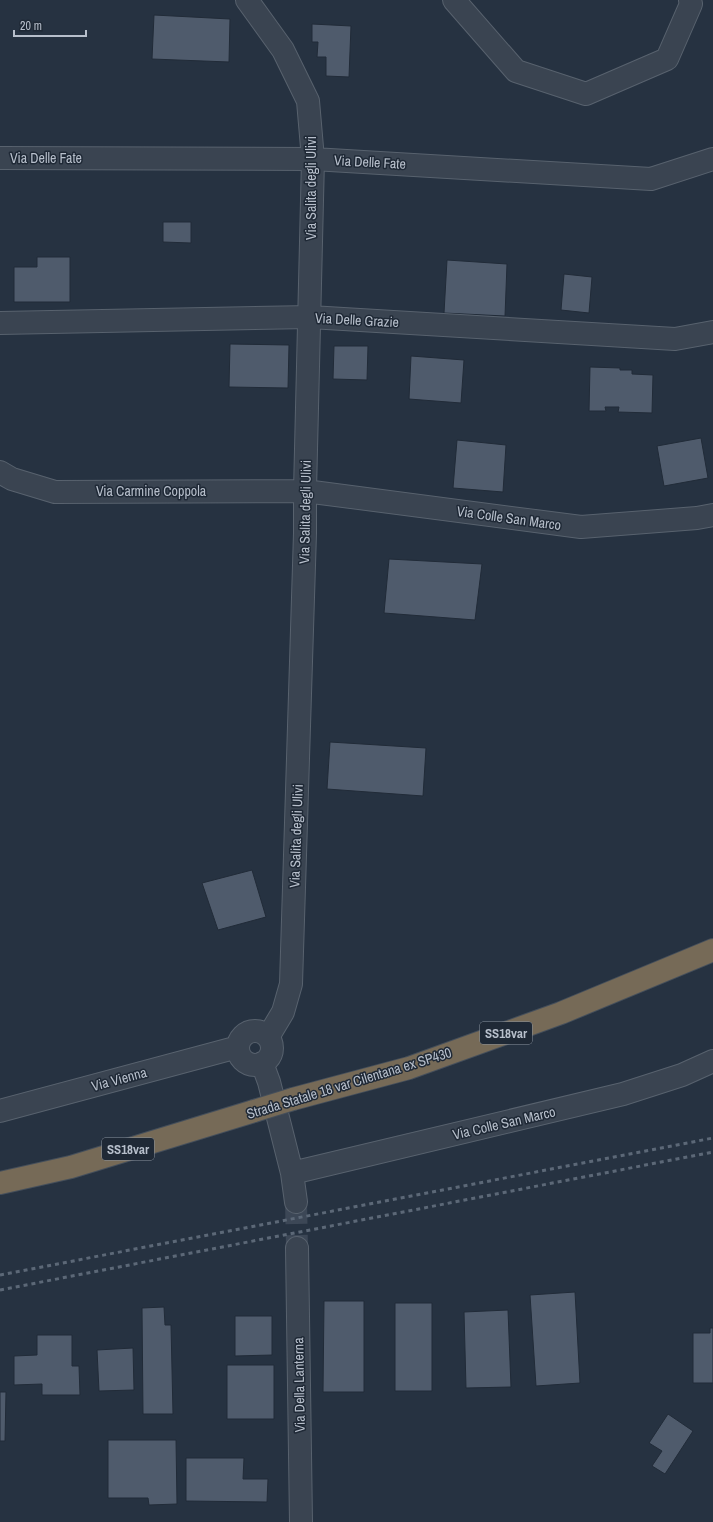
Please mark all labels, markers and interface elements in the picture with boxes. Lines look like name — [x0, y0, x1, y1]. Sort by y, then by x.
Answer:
scale bar — [14, 12, 86, 38]
text: 20 m — [20, 18, 42, 34]
street label: Via Salita degli Ulivi — [302, 136, 320, 240]
street label: Via Delle Fate — [10, 149, 82, 167]
street label: Via Delle Fate — [334, 151, 406, 173]
street label: Via Delle Grazie — [315, 309, 399, 331]
street label: Via Salita degli Ulivi — [295, 460, 315, 564]
street label: Via Carmine Coppola — [96, 482, 207, 500]
street label: Via Colle San Marco — [456, 502, 562, 534]
street label: Via Salita degli Ulivi — [285, 784, 307, 888]
road number: SS18var — [480, 1022, 532, 1044]
street label: Strada Statale 18 var Cilentana ex SP430 — [244, 1043, 454, 1123]
street label: Via Vienna — [89, 1063, 149, 1095]
street label: Via Colle San Marco — [451, 1102, 557, 1144]
road number: SS18var — [102, 1138, 154, 1160]
street label: Via Della Lanterna — [289, 1337, 309, 1433]

